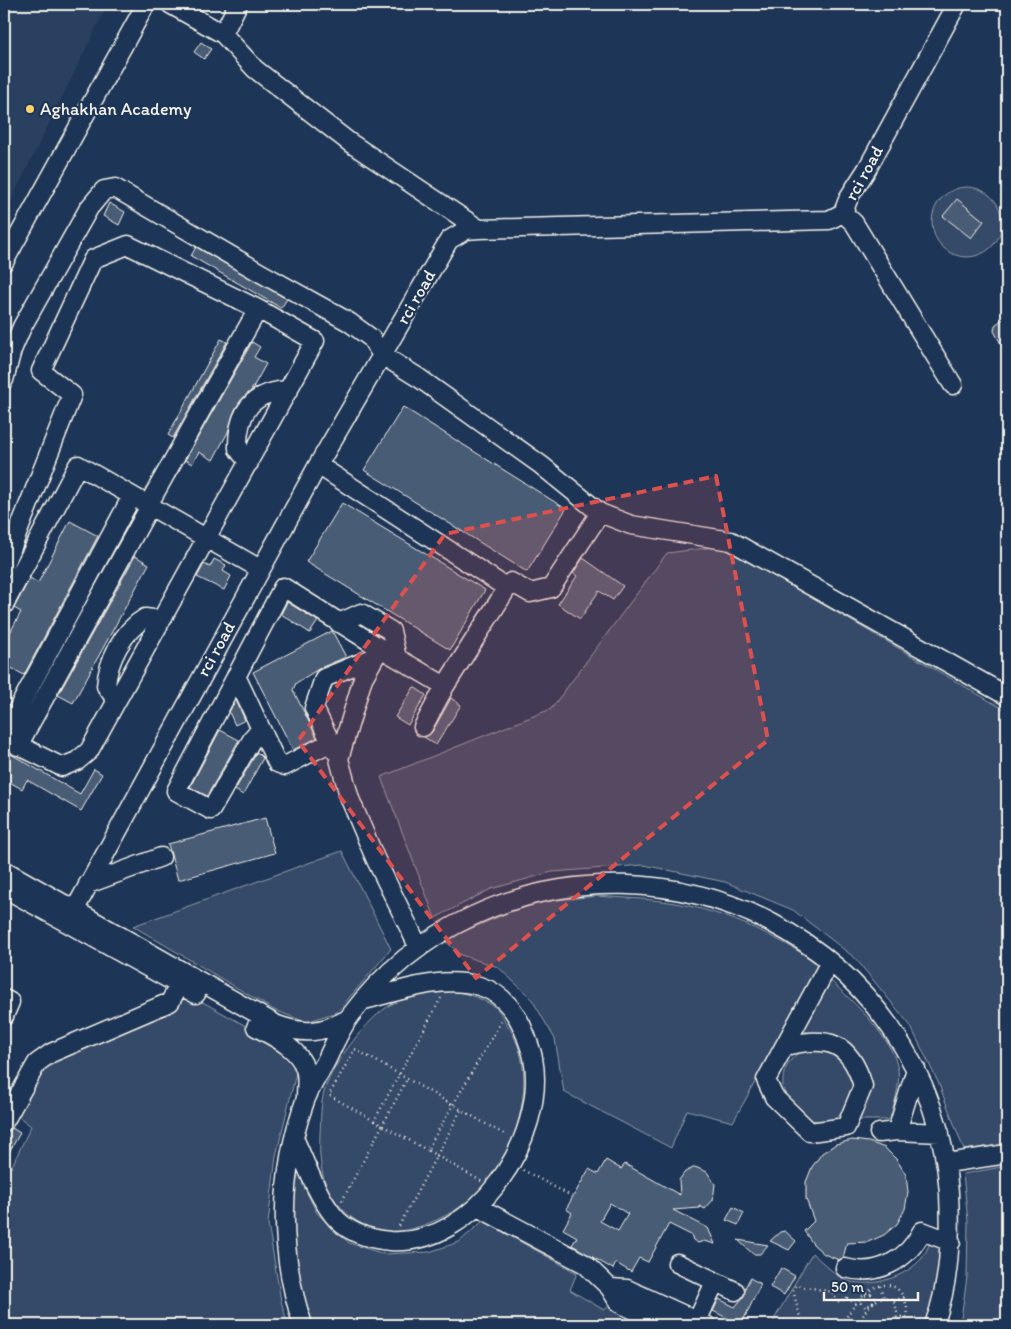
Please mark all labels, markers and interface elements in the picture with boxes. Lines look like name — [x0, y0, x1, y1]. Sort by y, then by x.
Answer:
place label: Aghakhan Academy — [40, 98, 192, 120]
marker: Aghakhan Academy — [24, 103, 36, 115]
street label: rci road — [840, 142, 888, 204]
street label: rci road — [392, 266, 440, 328]
street label: rci road — [192, 618, 240, 680]
scale bar — [824, 1269, 917, 1301]
text: 50 m — [831, 1278, 864, 1296]

